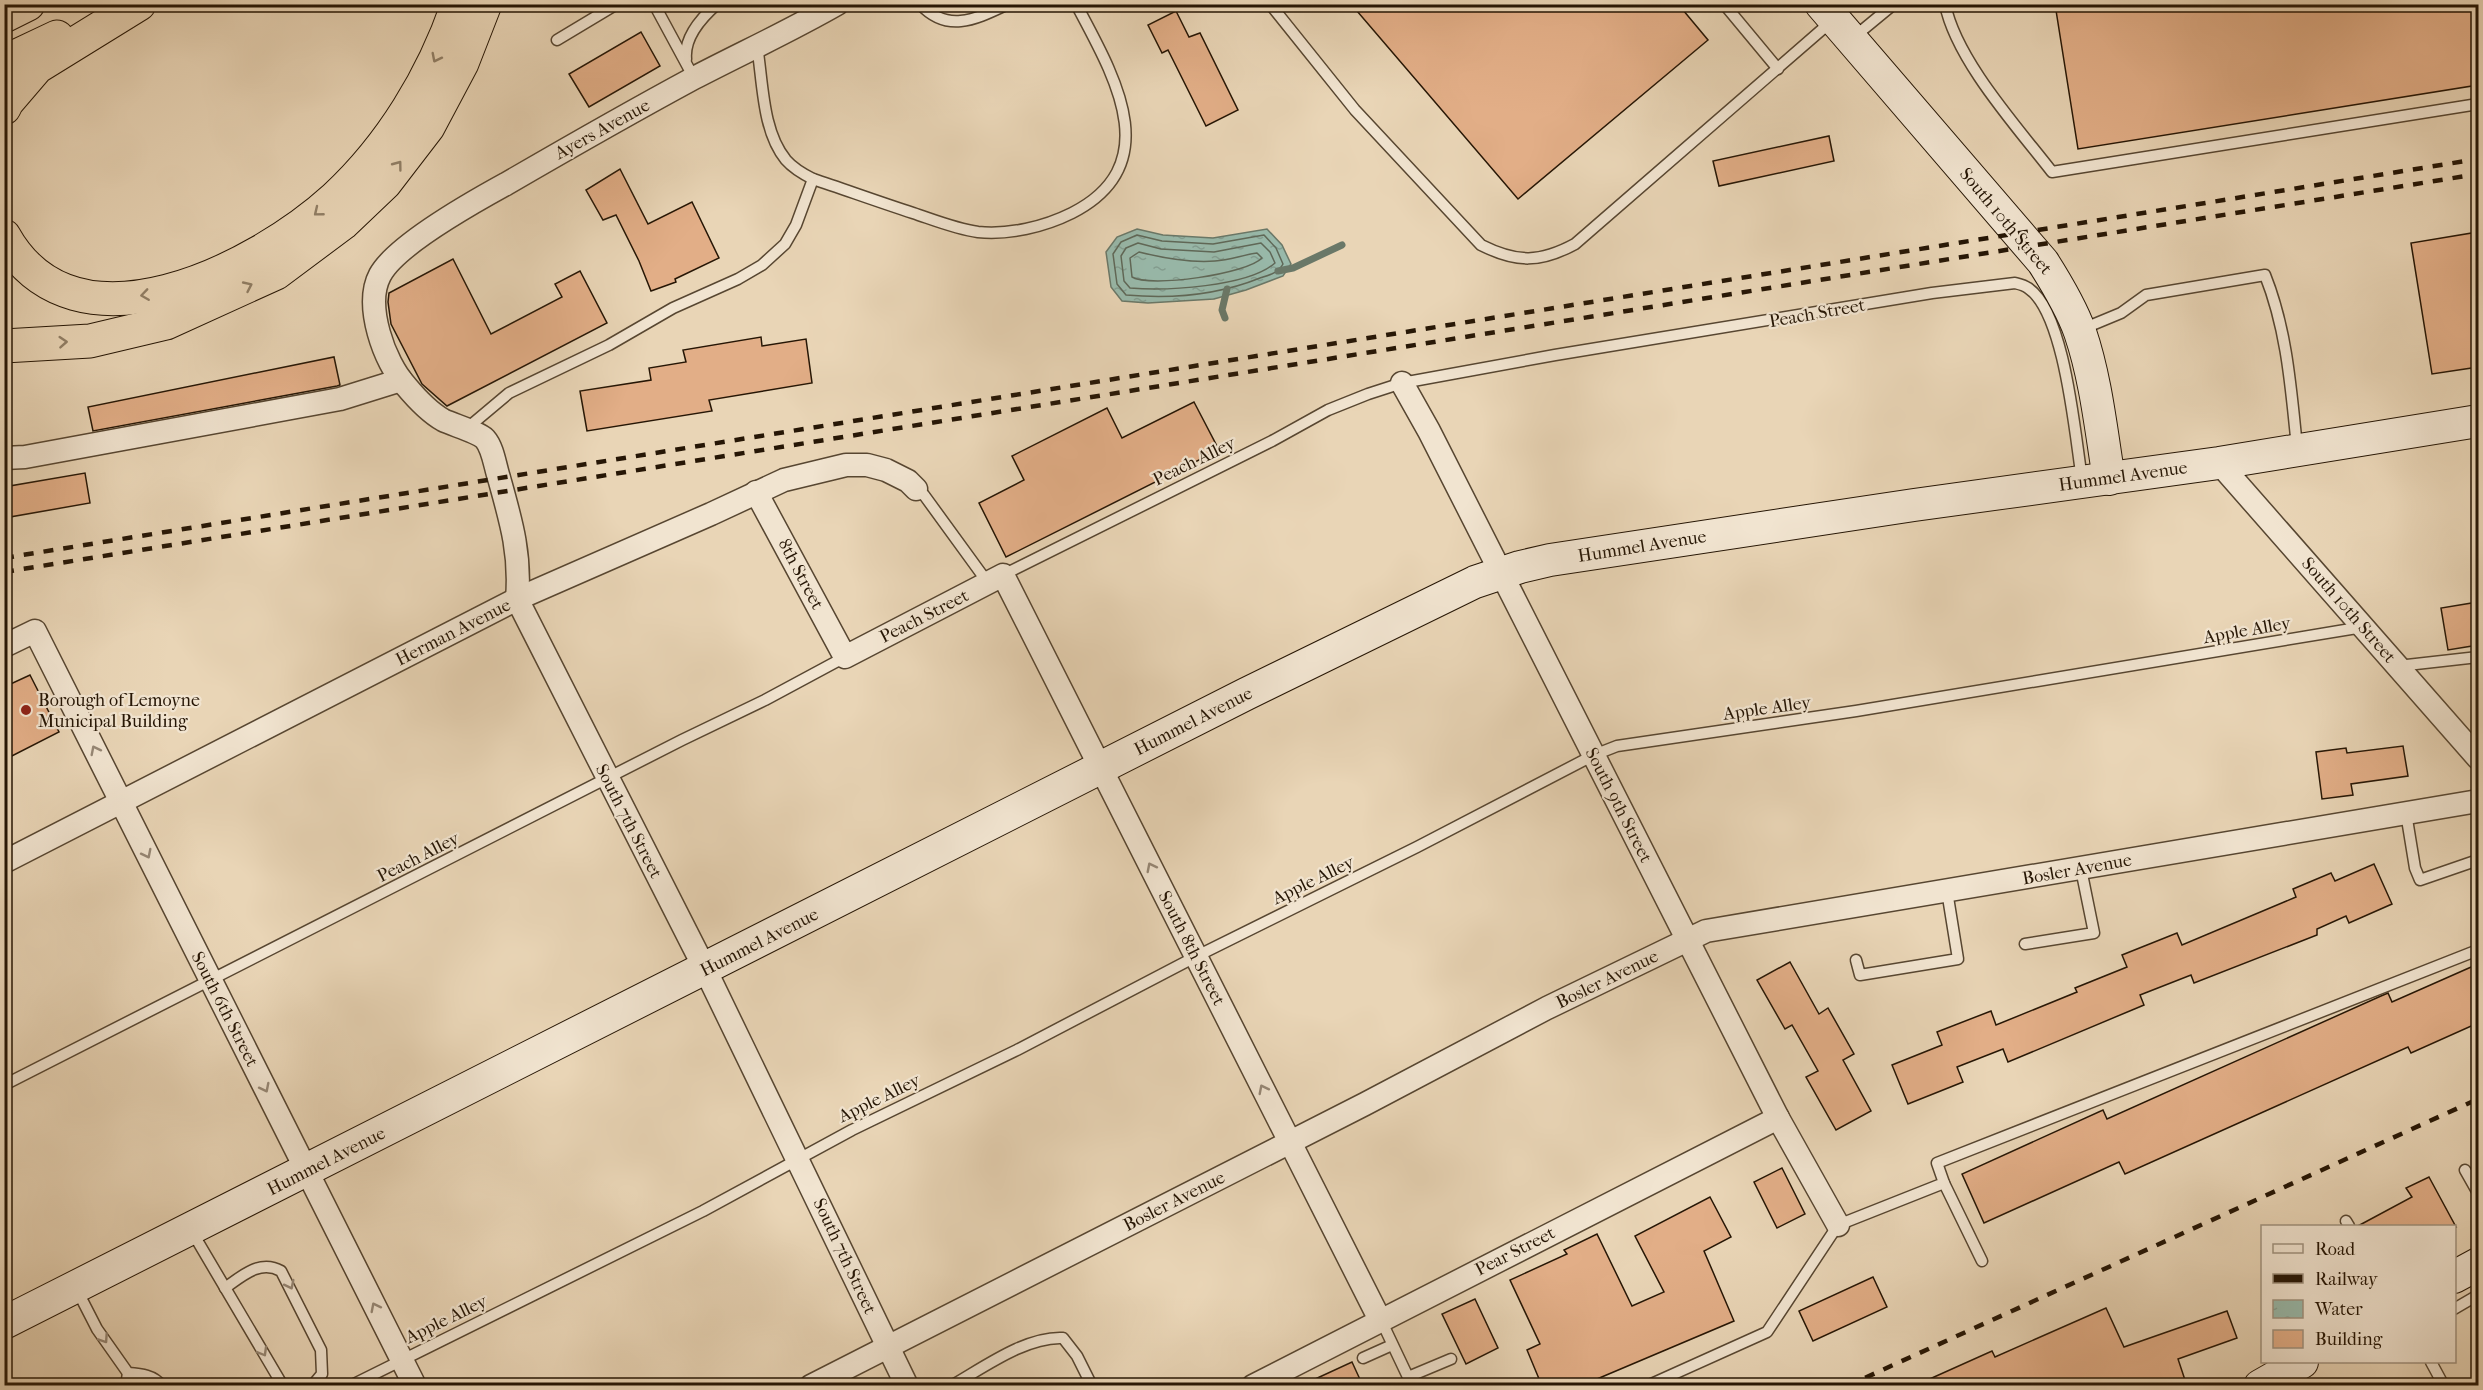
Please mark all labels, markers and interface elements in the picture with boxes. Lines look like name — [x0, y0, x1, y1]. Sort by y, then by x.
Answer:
one-way arrow — [431, 52, 443, 63]
street label: Ayers Avenue — [550, 95, 653, 165]
one-way arrow — [391, 161, 402, 172]
street label: South 10th Street — [1955, 164, 2057, 279]
one-way arrow — [314, 204, 325, 215]
one-way arrow — [241, 282, 252, 294]
one-way arrow — [140, 288, 149, 301]
street label: Peach Street — [1767, 295, 1867, 332]
one-way arrow — [58, 336, 67, 349]
street label: Peach Alley — [1150, 432, 1240, 490]
street label: Hummel Avenue — [2057, 457, 2189, 496]
street label: Hummel Avenue — [1576, 526, 1708, 567]
street label: 8th Street — [773, 535, 828, 614]
street label: South 10th Street — [2297, 553, 2401, 668]
street label: Peach Street — [876, 585, 973, 648]
street label: Herman Avenue — [392, 594, 514, 670]
street label: Apple Alley — [2201, 612, 2294, 649]
street label: Hummel Avenue — [1131, 683, 1256, 760]
place label: Borough of Lemoyne Municipal Building — [38, 690, 200, 732]
street label: Apple Alley — [1721, 692, 1814, 725]
marker: Borough of Lemoyne Municipal Building — [19, 703, 33, 717]
street label: South 9th Street — [1581, 744, 1657, 867]
one-way arrow — [90, 745, 102, 756]
street label: South 7th Street — [591, 761, 667, 882]
street label: Peach Alley — [374, 827, 464, 887]
one-way arrow — [140, 848, 151, 859]
street label: Bosler Avenue — [2021, 850, 2134, 889]
street label: Apple Alley — [1268, 851, 1359, 910]
one-way arrow — [1147, 862, 1159, 873]
street label: South 8th Street — [1154, 887, 1230, 1010]
street label: Hummel Avenue — [697, 904, 822, 981]
street label: Bosler Avenue — [1553, 946, 1662, 1013]
street label: South 6th Street — [187, 948, 263, 1071]
street label: Apple Alley — [834, 1069, 925, 1128]
one-way arrow — [258, 1082, 269, 1092]
one-way arrow — [1259, 1085, 1271, 1096]
street label: Hummel Avenue — [264, 1123, 389, 1200]
street label: Bosler Avenue — [1120, 1167, 1228, 1236]
street label: South 7th Street — [809, 1195, 881, 1318]
street label: Pear Street — [1472, 1222, 1559, 1280]
legend — [2261, 1225, 2456, 1363]
text: Road — [2315, 1239, 2355, 1260]
text: Railway — [2315, 1269, 2379, 1290]
one-way arrow — [282, 1279, 294, 1290]
street label: Apple Alley — [401, 1290, 492, 1349]
text: Water — [2314, 1299, 2363, 1320]
one-way arrow — [371, 1302, 383, 1313]
text: Building — [2315, 1329, 2383, 1350]
one-way arrow — [96, 1332, 107, 1343]
one-way arrow — [256, 1346, 268, 1356]

